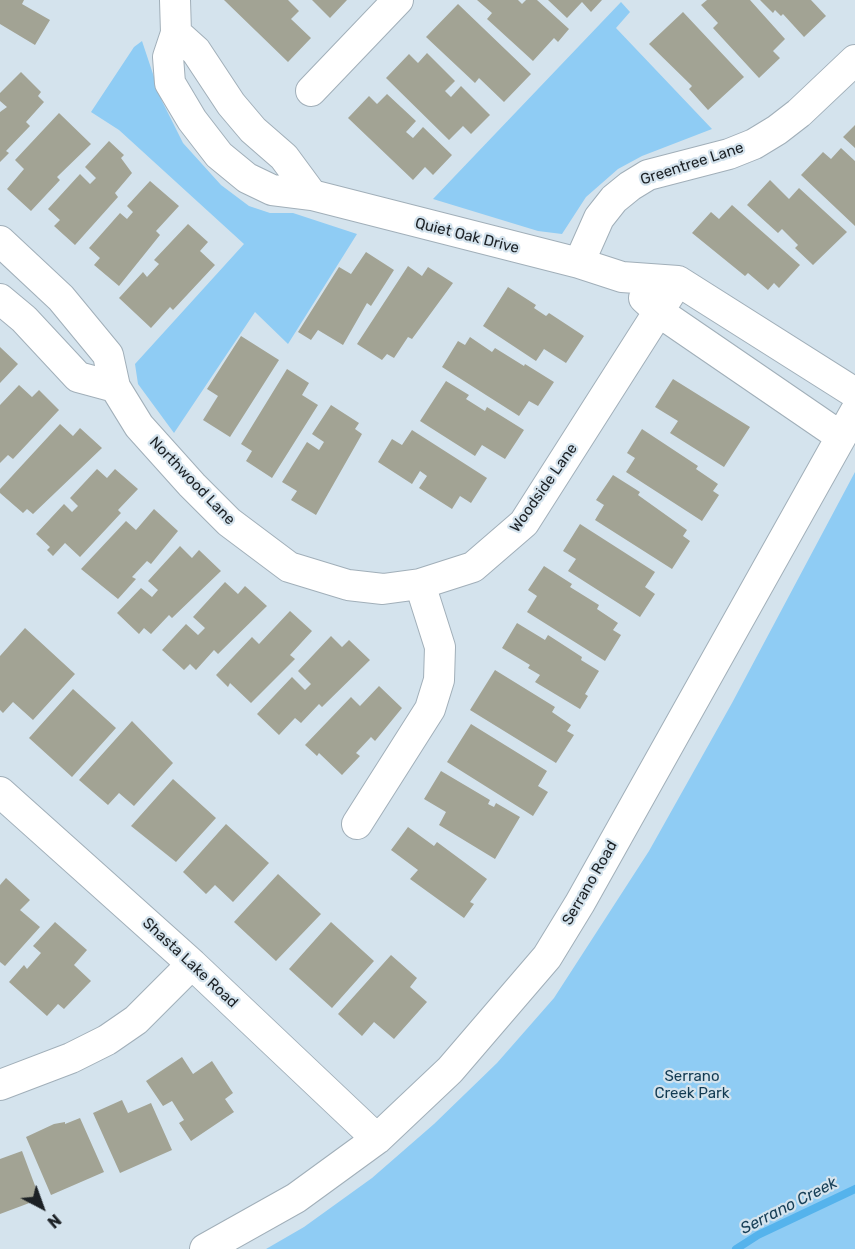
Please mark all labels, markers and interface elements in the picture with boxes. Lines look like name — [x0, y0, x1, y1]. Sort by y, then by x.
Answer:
street label: Greentree Lane — [638, 139, 746, 189]
street label: Quiet Oak Drive — [413, 214, 521, 258]
street label: Northwood Lane — [145, 433, 239, 529]
street label: Woodside Lane — [507, 440, 581, 536]
street label: Serrano Road — [559, 838, 621, 928]
street label: Shasta Lake Road — [139, 914, 241, 1012]
park label: Serrano Creek Park — [655, 1068, 729, 1103]
water label: Serrano Creek — [737, 1173, 841, 1239]
north arrow — [12, 1177, 72, 1237]
text: N — [44, 1210, 65, 1232]

